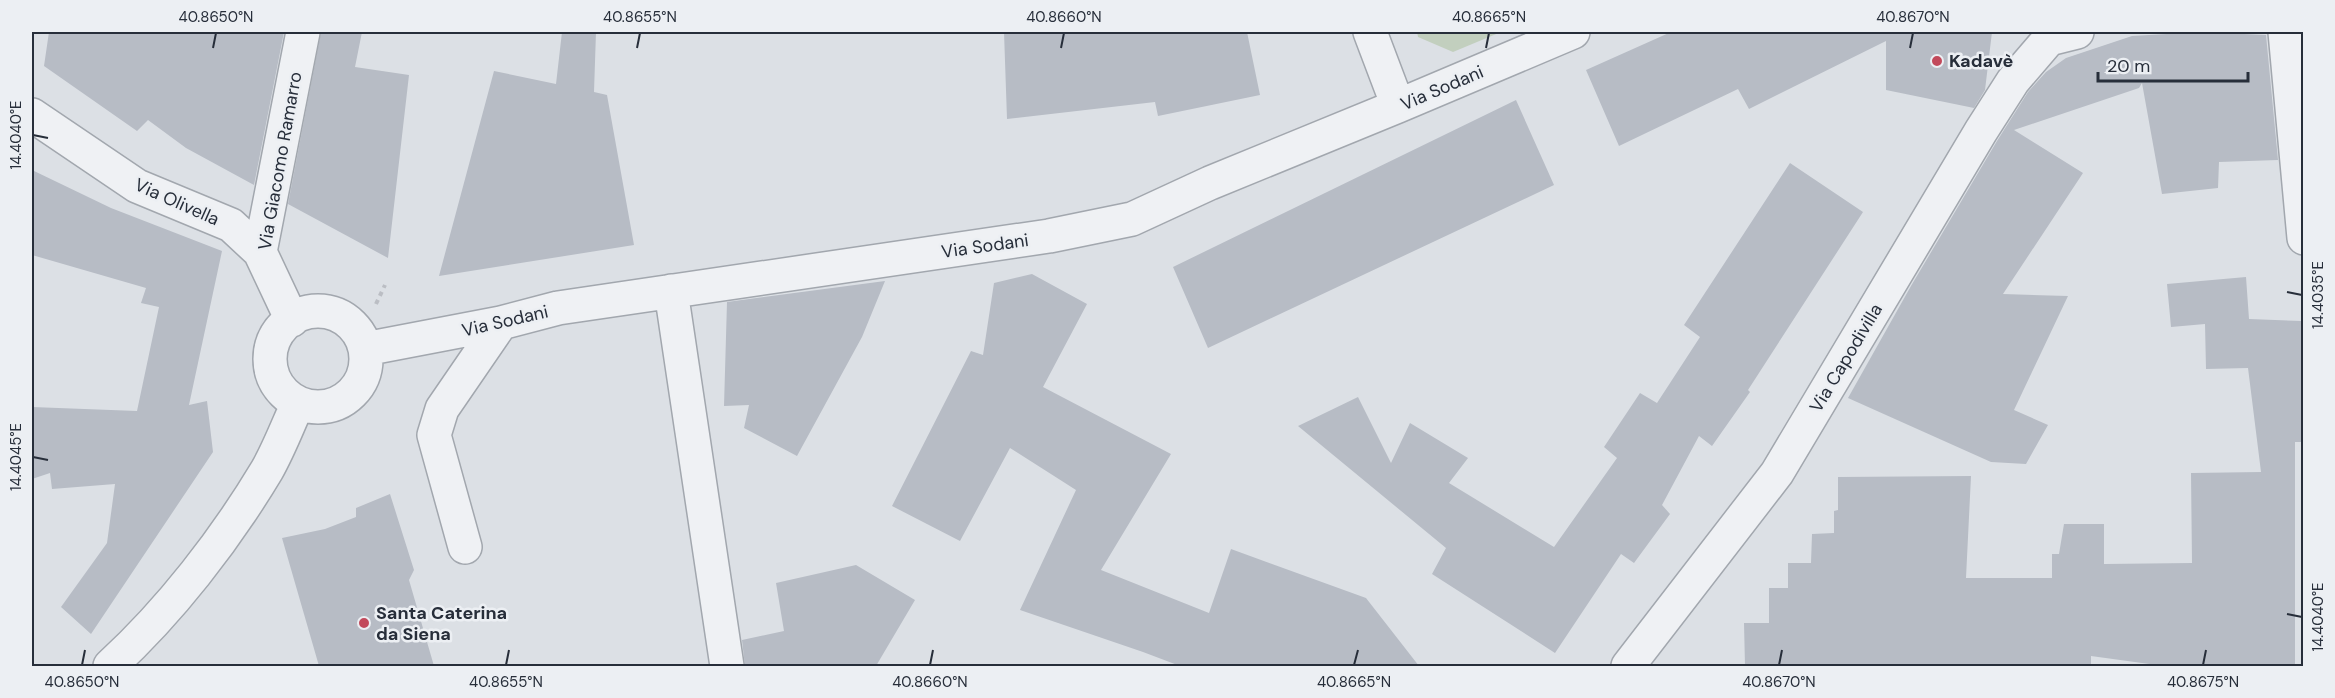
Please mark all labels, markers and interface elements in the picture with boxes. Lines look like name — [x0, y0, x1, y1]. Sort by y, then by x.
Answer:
text: 40.8650°N — [179, 7, 253, 27]
text: 40.8655°N — [603, 7, 677, 27]
text: 40.8660°N — [1026, 7, 1102, 27]
text: 40.8665°N — [1452, 7, 1526, 27]
text: 40.8670°N — [1876, 7, 1950, 27]
scale bar — [2098, 45, 2248, 83]
place label: Kadavè — [1949, 49, 2013, 73]
marker: Kadavè — [1930, 54, 1944, 68]
text: 20 m — [2107, 54, 2150, 78]
street label: Via Sodani — [1397, 60, 1487, 116]
street label: Via Giacomo Ramarro — [252, 70, 308, 252]
text: 14.4040°E — [6, 100, 26, 170]
street label: Via Olivella — [131, 173, 223, 231]
street label: Via Sodani — [940, 228, 1030, 264]
text: 14.4035°E — [2308, 261, 2328, 329]
street label: Via Sodani — [460, 299, 550, 343]
street label: Via Capodivilla — [1804, 299, 1888, 417]
text: 14.4045°E — [6, 423, 26, 491]
text: 14.4040°E — [2308, 582, 2328, 652]
place label: Santa Caterina da Siena — [376, 601, 507, 646]
marker: Santa Caterina da Siena — [357, 616, 371, 630]
text: 40.8650°N — [45, 672, 119, 692]
text: 40.8655°N — [469, 672, 543, 692]
text: 40.8660°N — [892, 672, 968, 692]
text: 40.8665°N — [1317, 672, 1391, 692]
text: 40.8670°N — [1742, 672, 1816, 692]
text: 40.8675°N — [2167, 672, 2239, 692]

